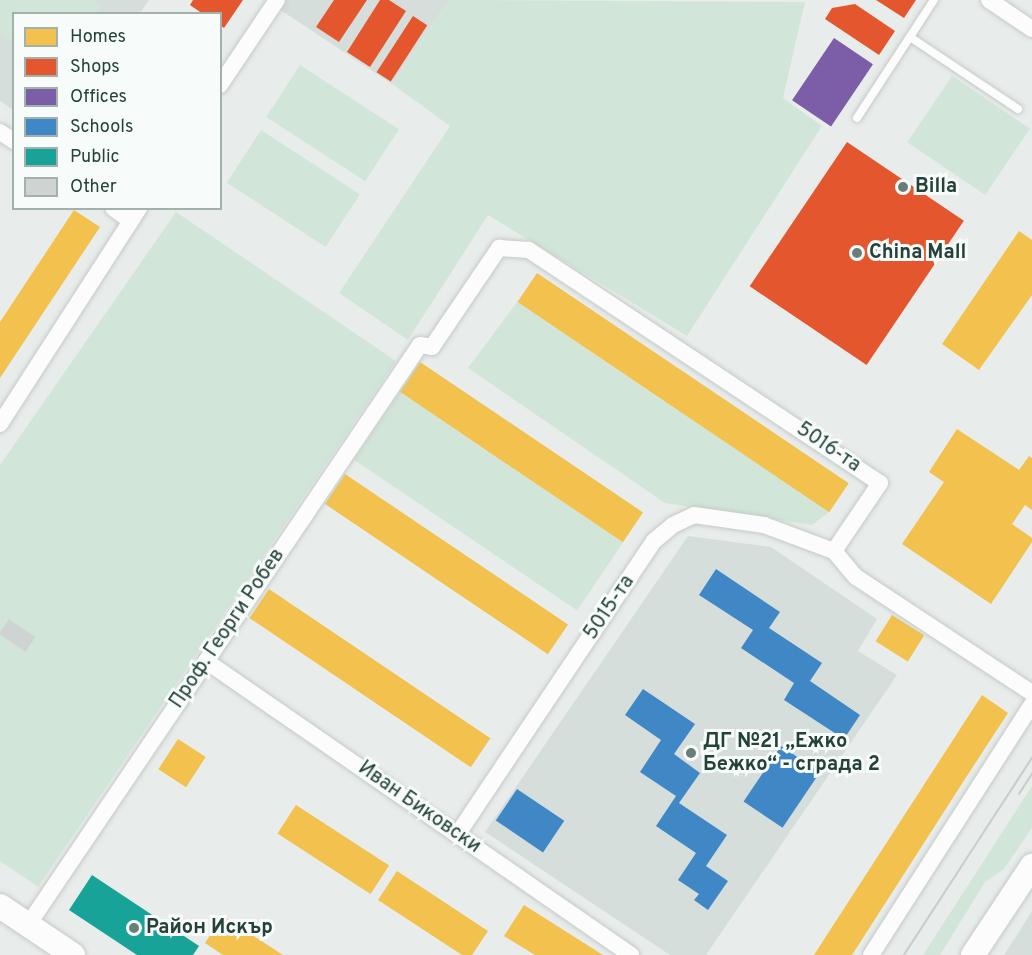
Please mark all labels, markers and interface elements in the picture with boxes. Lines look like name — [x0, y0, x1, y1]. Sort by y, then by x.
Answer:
legend — [12, 12, 222, 210]
text: Homes — [70, 26, 126, 49]
text: Shops — [70, 56, 120, 79]
text: Offices — [70, 86, 127, 109]
text: Schools — [70, 116, 133, 139]
text: Public — [70, 146, 120, 169]
place label: Billa — [915, 175, 957, 199]
text: Other — [70, 176, 117, 199]
marker: Billa — [896, 180, 910, 194]
place label: China Mall — [869, 241, 966, 265]
marker: China Mall — [850, 246, 864, 260]
street label: 5016-та — [791, 418, 865, 478]
street label: Проф. Георги Робев — [166, 544, 290, 714]
street label: 5015-та — [580, 571, 640, 645]
place label: ДГ №21 „Ежко Бежко“ - сграда 2 — [703, 730, 880, 777]
marker: ДГ №21 „Ежко Бежко“ - сграда 2 — [684, 746, 698, 760]
street label: Иван Биковски — [353, 757, 485, 859]
place label: Район Искър — [146, 916, 273, 940]
marker: Район Искър — [127, 921, 141, 935]

